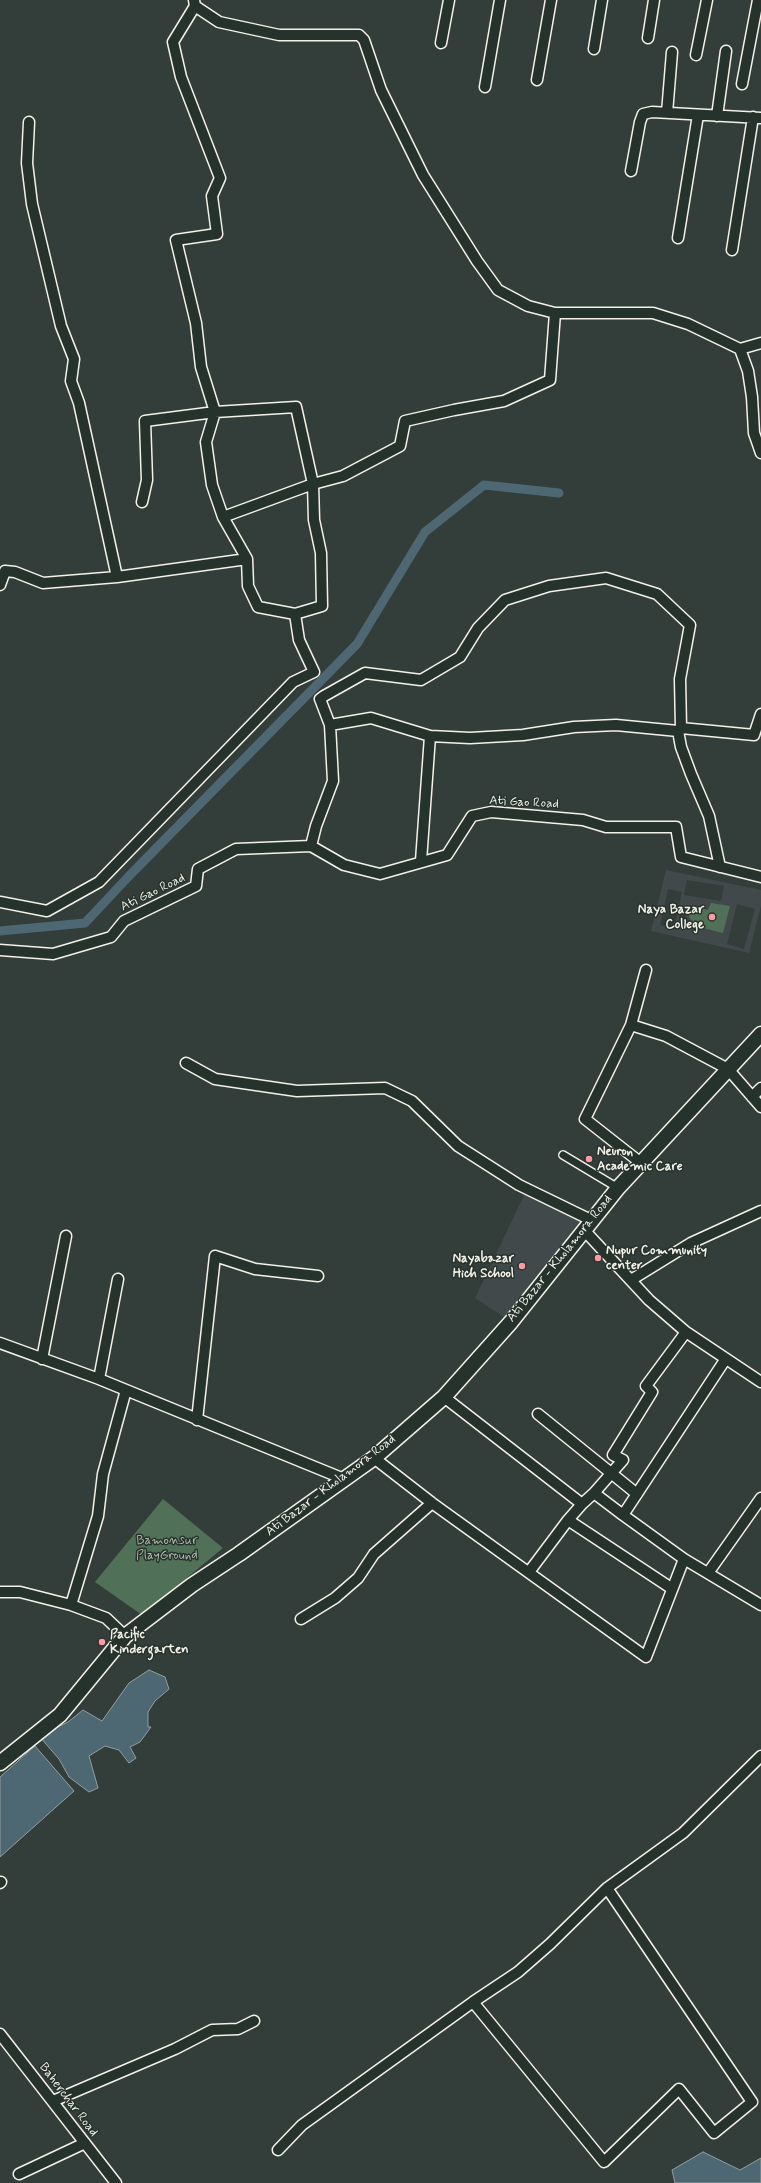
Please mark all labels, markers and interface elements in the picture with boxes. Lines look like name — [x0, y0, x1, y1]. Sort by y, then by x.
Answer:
street label: Ati Gao Road — [489, 793, 559, 813]
street label: Ati Gao Road — [118, 871, 188, 915]
place label: Naya Bazar College — [638, 902, 704, 933]
marker: Naya Bazar College — [707, 912, 717, 922]
place label: Neuron Academic Care — [597, 1144, 683, 1175]
marker: Neuron Academic Care — [584, 1154, 594, 1164]
street label: Ati Bazar - Kholamora Road — [504, 1192, 616, 1326]
place label: Nupur Community center — [606, 1243, 707, 1274]
place label: Nayabazar Hich School — [452, 1251, 514, 1282]
marker: Nupur Community center — [593, 1253, 603, 1263]
marker: Nayabazar Hich School — [517, 1261, 527, 1271]
street label: Ati Bazar - Kholamora Road — [263, 1432, 399, 1540]
park label: Bamonsur PlayGround — [136, 1533, 198, 1564]
place label: Pacific Kindergarten — [110, 1627, 189, 1658]
marker: Pacific Kindergarten — [97, 1637, 107, 1647]
street label: Baherchar Road — [35, 2060, 101, 2140]

